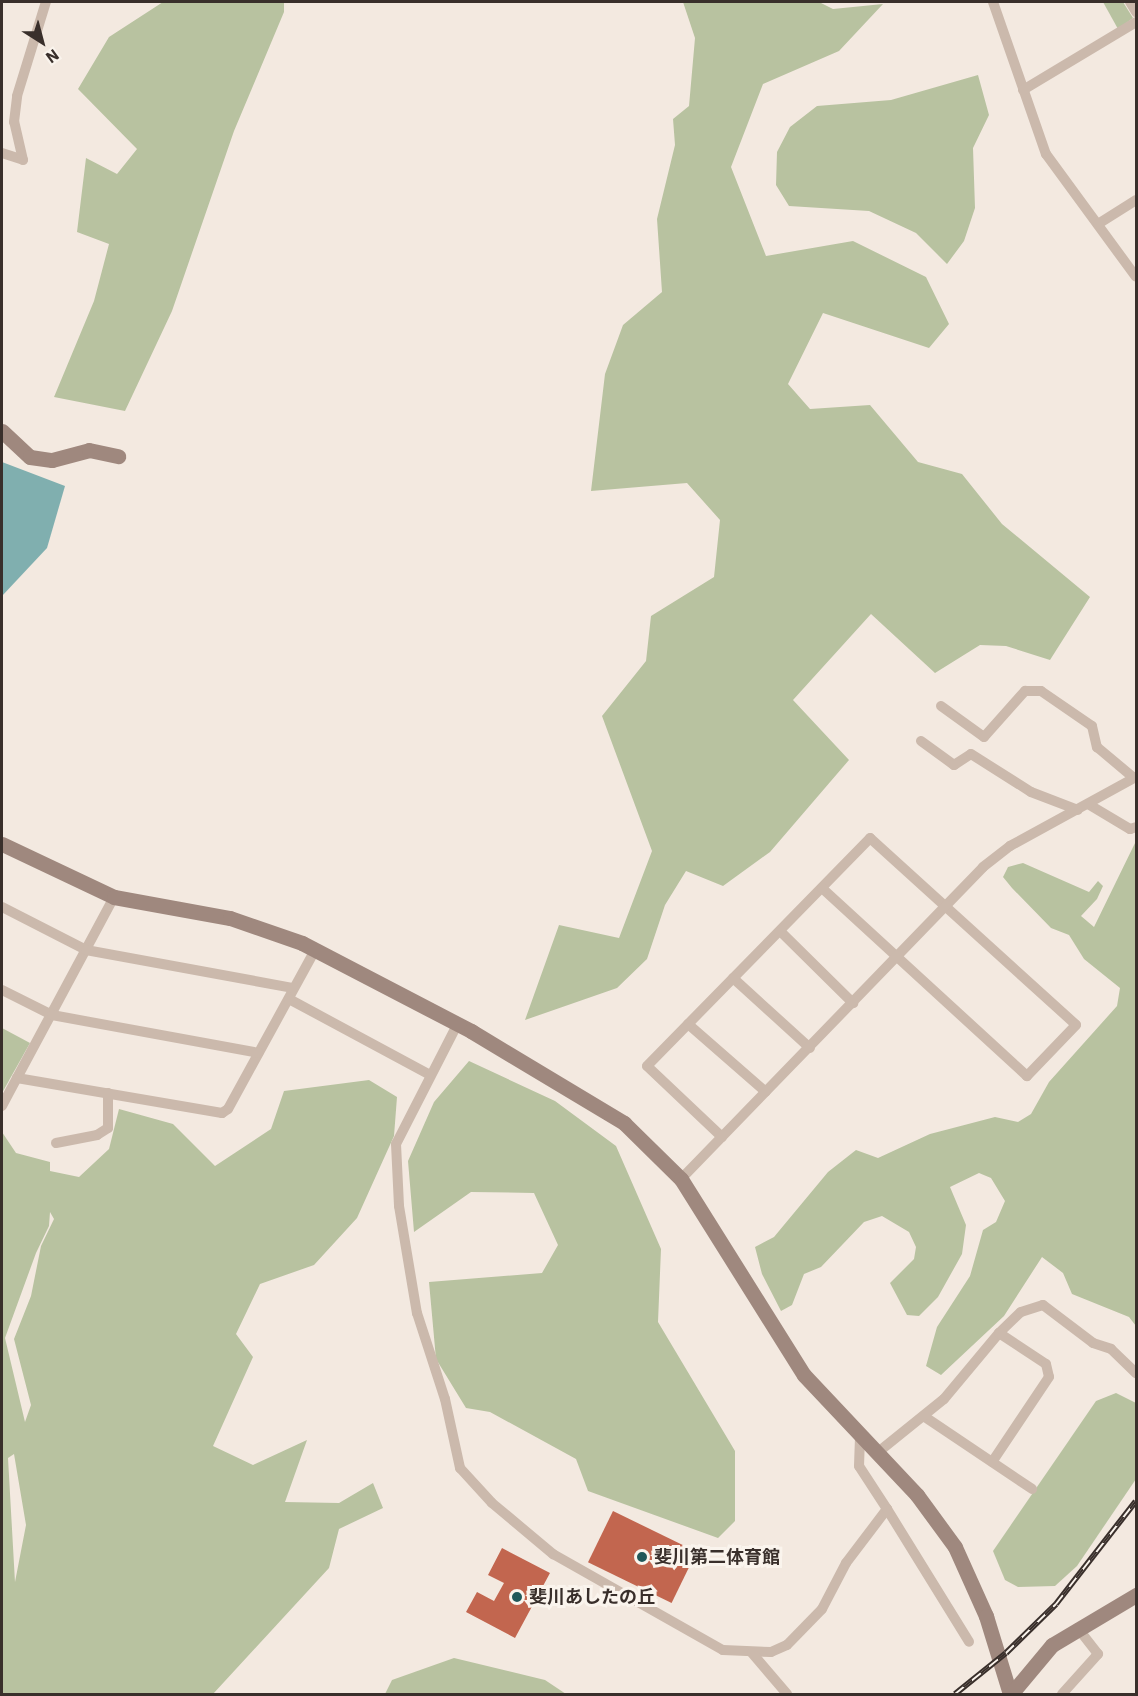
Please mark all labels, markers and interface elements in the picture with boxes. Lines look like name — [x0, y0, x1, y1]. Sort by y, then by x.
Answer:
north arrow — [12, 12, 72, 72]
text: N — [42, 45, 63, 68]
place label: 斐川第二体育館 — [654, 1546, 780, 1568]
marker: 斐川第二体育館 — [635, 1550, 649, 1564]
place label: 斐川あしたの丘 — [529, 1586, 655, 1608]
marker: 斐川あしたの丘 — [510, 1590, 524, 1604]

